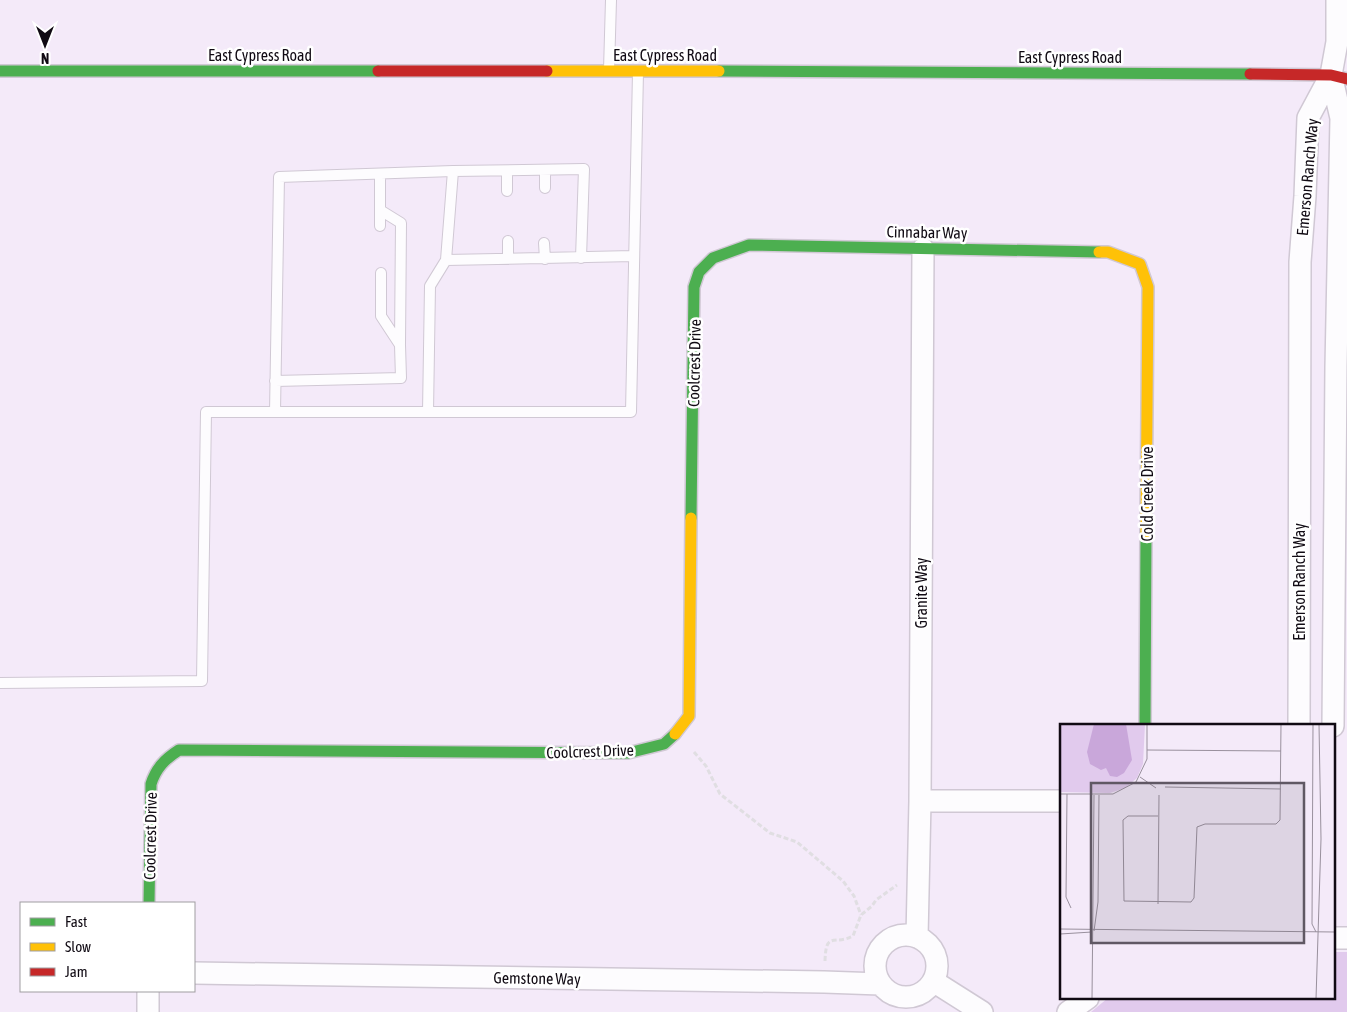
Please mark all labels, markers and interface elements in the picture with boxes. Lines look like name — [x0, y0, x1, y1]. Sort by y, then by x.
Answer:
north arrow — [20, 20, 70, 70]
street label: East Cypress Road — [208, 46, 312, 65]
street label: East Cypress Road — [613, 46, 717, 65]
street label: East Cypress Road — [1018, 48, 1122, 67]
text: N — [41, 50, 49, 66]
street label: Emerson Ranch Way — [1293, 117, 1322, 236]
street label: Cinnabar Way — [886, 222, 968, 243]
street label: Coolcrest Drive — [684, 319, 704, 407]
street label: Cold Creek Drive — [1138, 446, 1156, 542]
street label: Emerson Ranch Way — [1290, 523, 1309, 641]
street label: Granite Way — [912, 557, 931, 628]
inset map — [1060, 724, 1334, 1000]
street label: Coolcrest Drive — [546, 740, 634, 762]
street label: Coolcrest Drive — [140, 792, 160, 880]
legend — [20, 902, 195, 992]
text: Fast — [65, 913, 87, 930]
text: Slow — [65, 938, 91, 955]
text: Jam — [65, 963, 88, 980]
street label: Gemstone Way — [493, 968, 581, 989]

